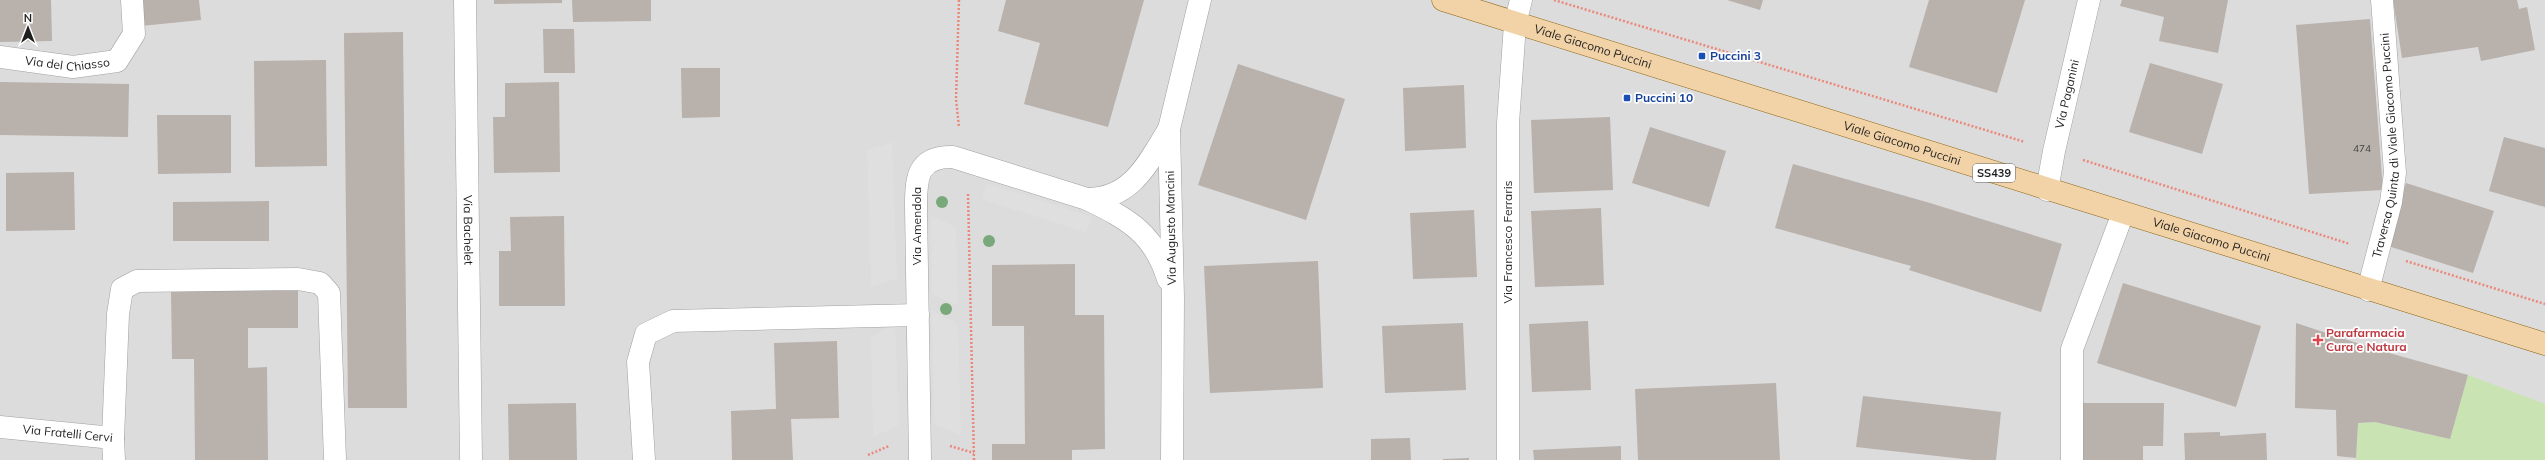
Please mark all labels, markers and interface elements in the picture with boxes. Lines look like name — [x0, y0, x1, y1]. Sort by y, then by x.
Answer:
north arrow — [8, 8, 48, 48]
text: N — [24, 11, 32, 25]
street label: Viale Giacomo Puccini — [1532, 21, 1654, 72]
street label: Traversa Quinta di Viale Giacomo Puccini — [2369, 32, 2402, 260]
place label: Puccini 3 — [1710, 48, 1761, 63]
marker: Puccini 3 — [1697, 51, 1707, 61]
street label: Via del Chiasso — [24, 53, 111, 74]
street label: Via Paganini — [2051, 58, 2082, 130]
place label: Puccini 10 — [1635, 90, 1693, 105]
marker: Puccini 10 — [1622, 93, 1632, 103]
street label: Viale Giacomo Puccini — [1842, 117, 1963, 168]
house number: 474 — [2353, 142, 2371, 155]
road number: SS439 — [1973, 164, 2015, 182]
street label: Via Augusto Mancini — [1162, 170, 1179, 285]
street label: Via Francesco Ferraris — [1500, 181, 1515, 303]
street label: Via Amendola — [909, 187, 924, 265]
street label: Via Bachelet — [461, 195, 476, 265]
street label: Viale Giacomo Puccini — [2151, 214, 2272, 265]
place label: Parafarmacia Cura e Natura — [2326, 325, 2407, 354]
marker: Parafarmacia Cura e Natura — [2313, 335, 2323, 345]
street label: Via Fratelli Cervi — [22, 421, 114, 445]

